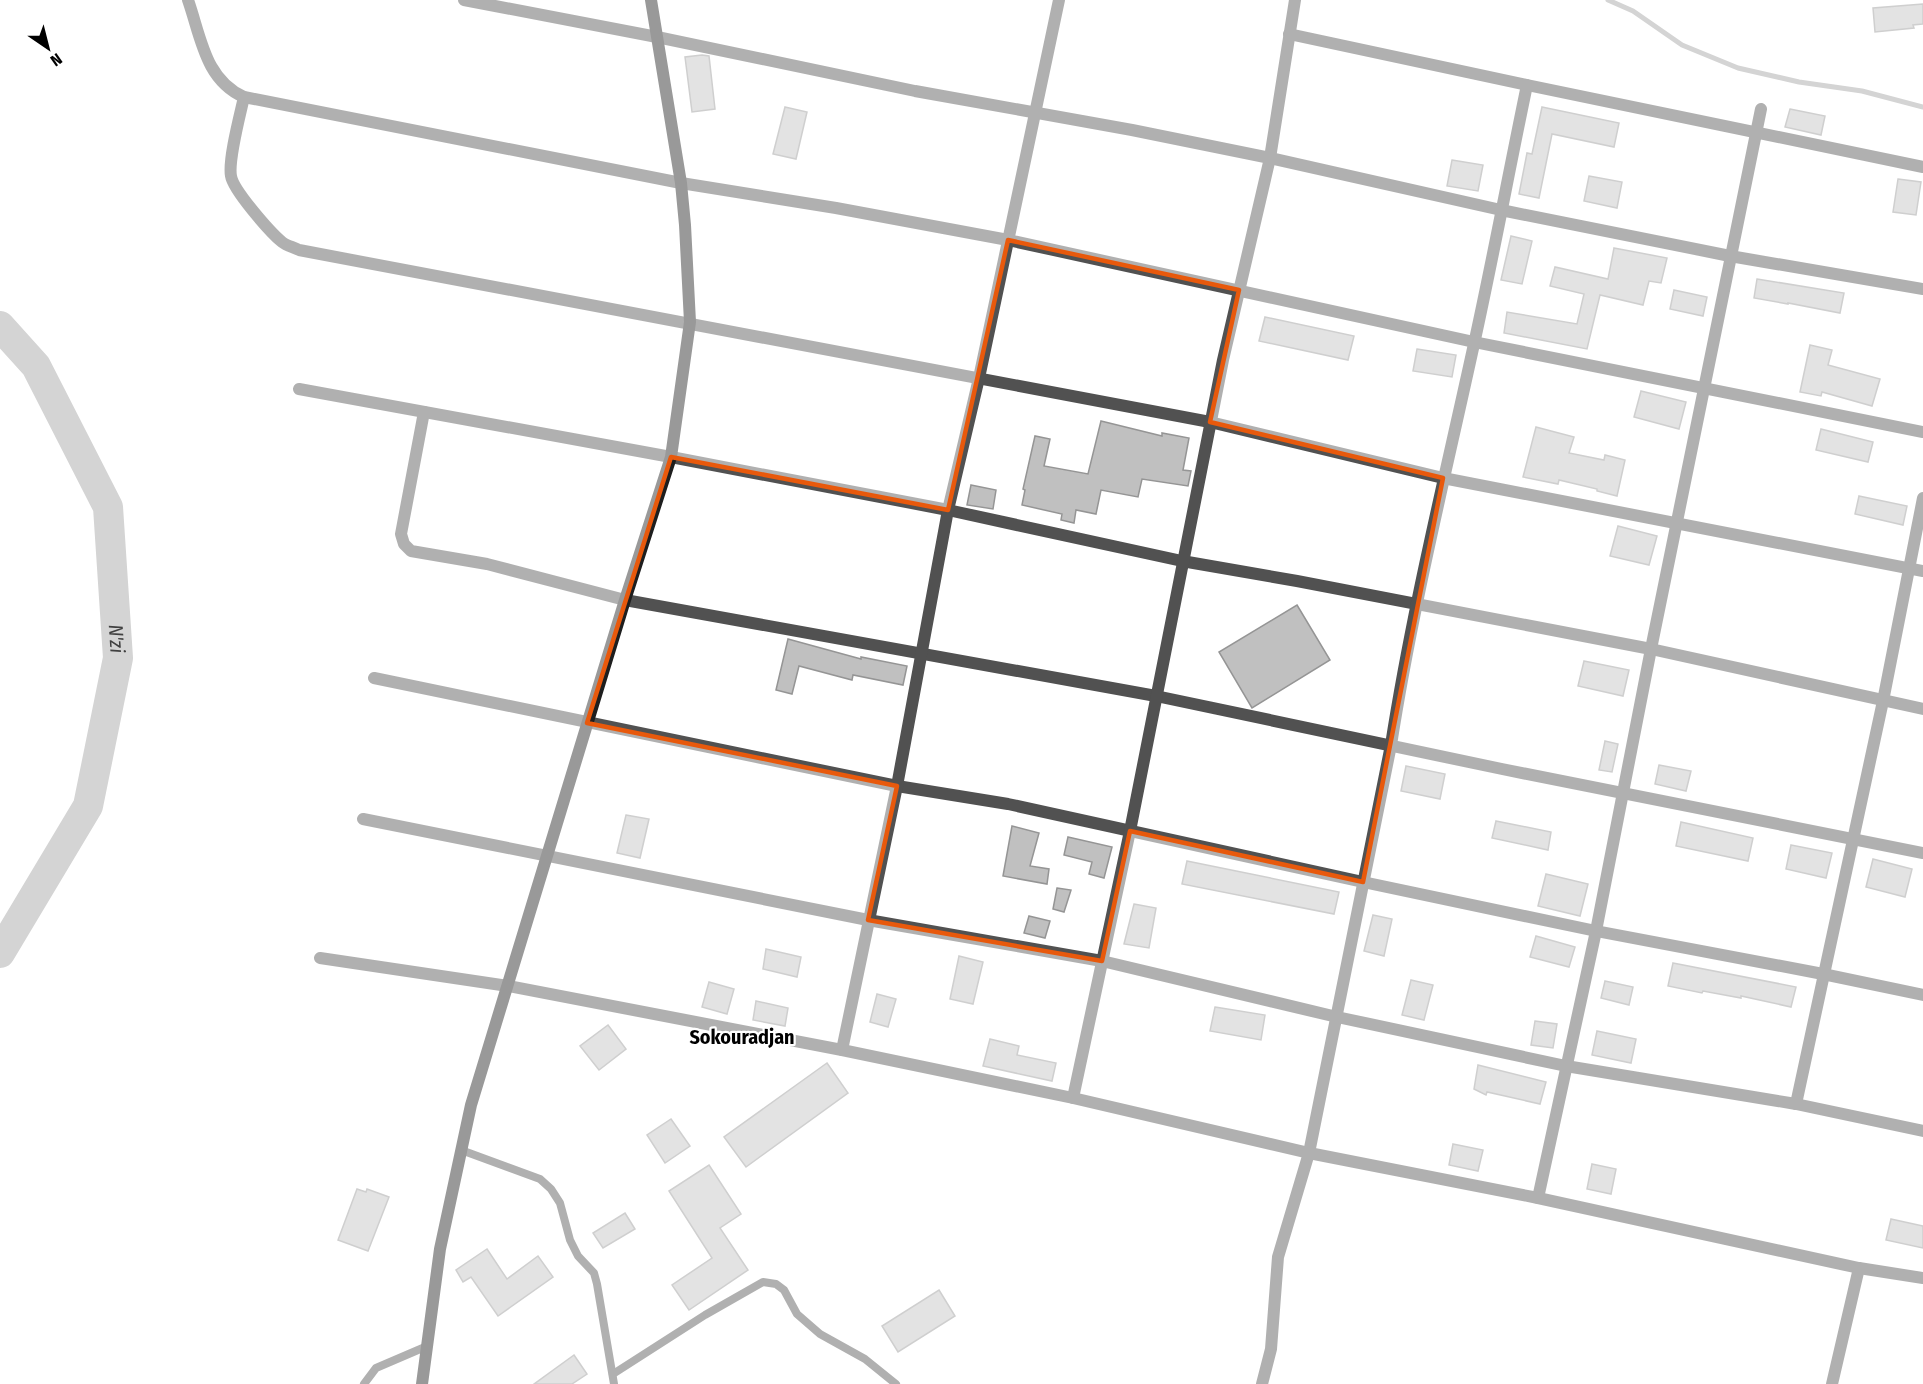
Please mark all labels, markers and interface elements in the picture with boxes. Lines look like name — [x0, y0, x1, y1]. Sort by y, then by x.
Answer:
north arrow — [18, 18, 78, 78]
text: N — [47, 49, 66, 70]
water label: N'zi — [104, 623, 130, 654]
district label: Sokouradjan — [689, 1025, 795, 1049]

